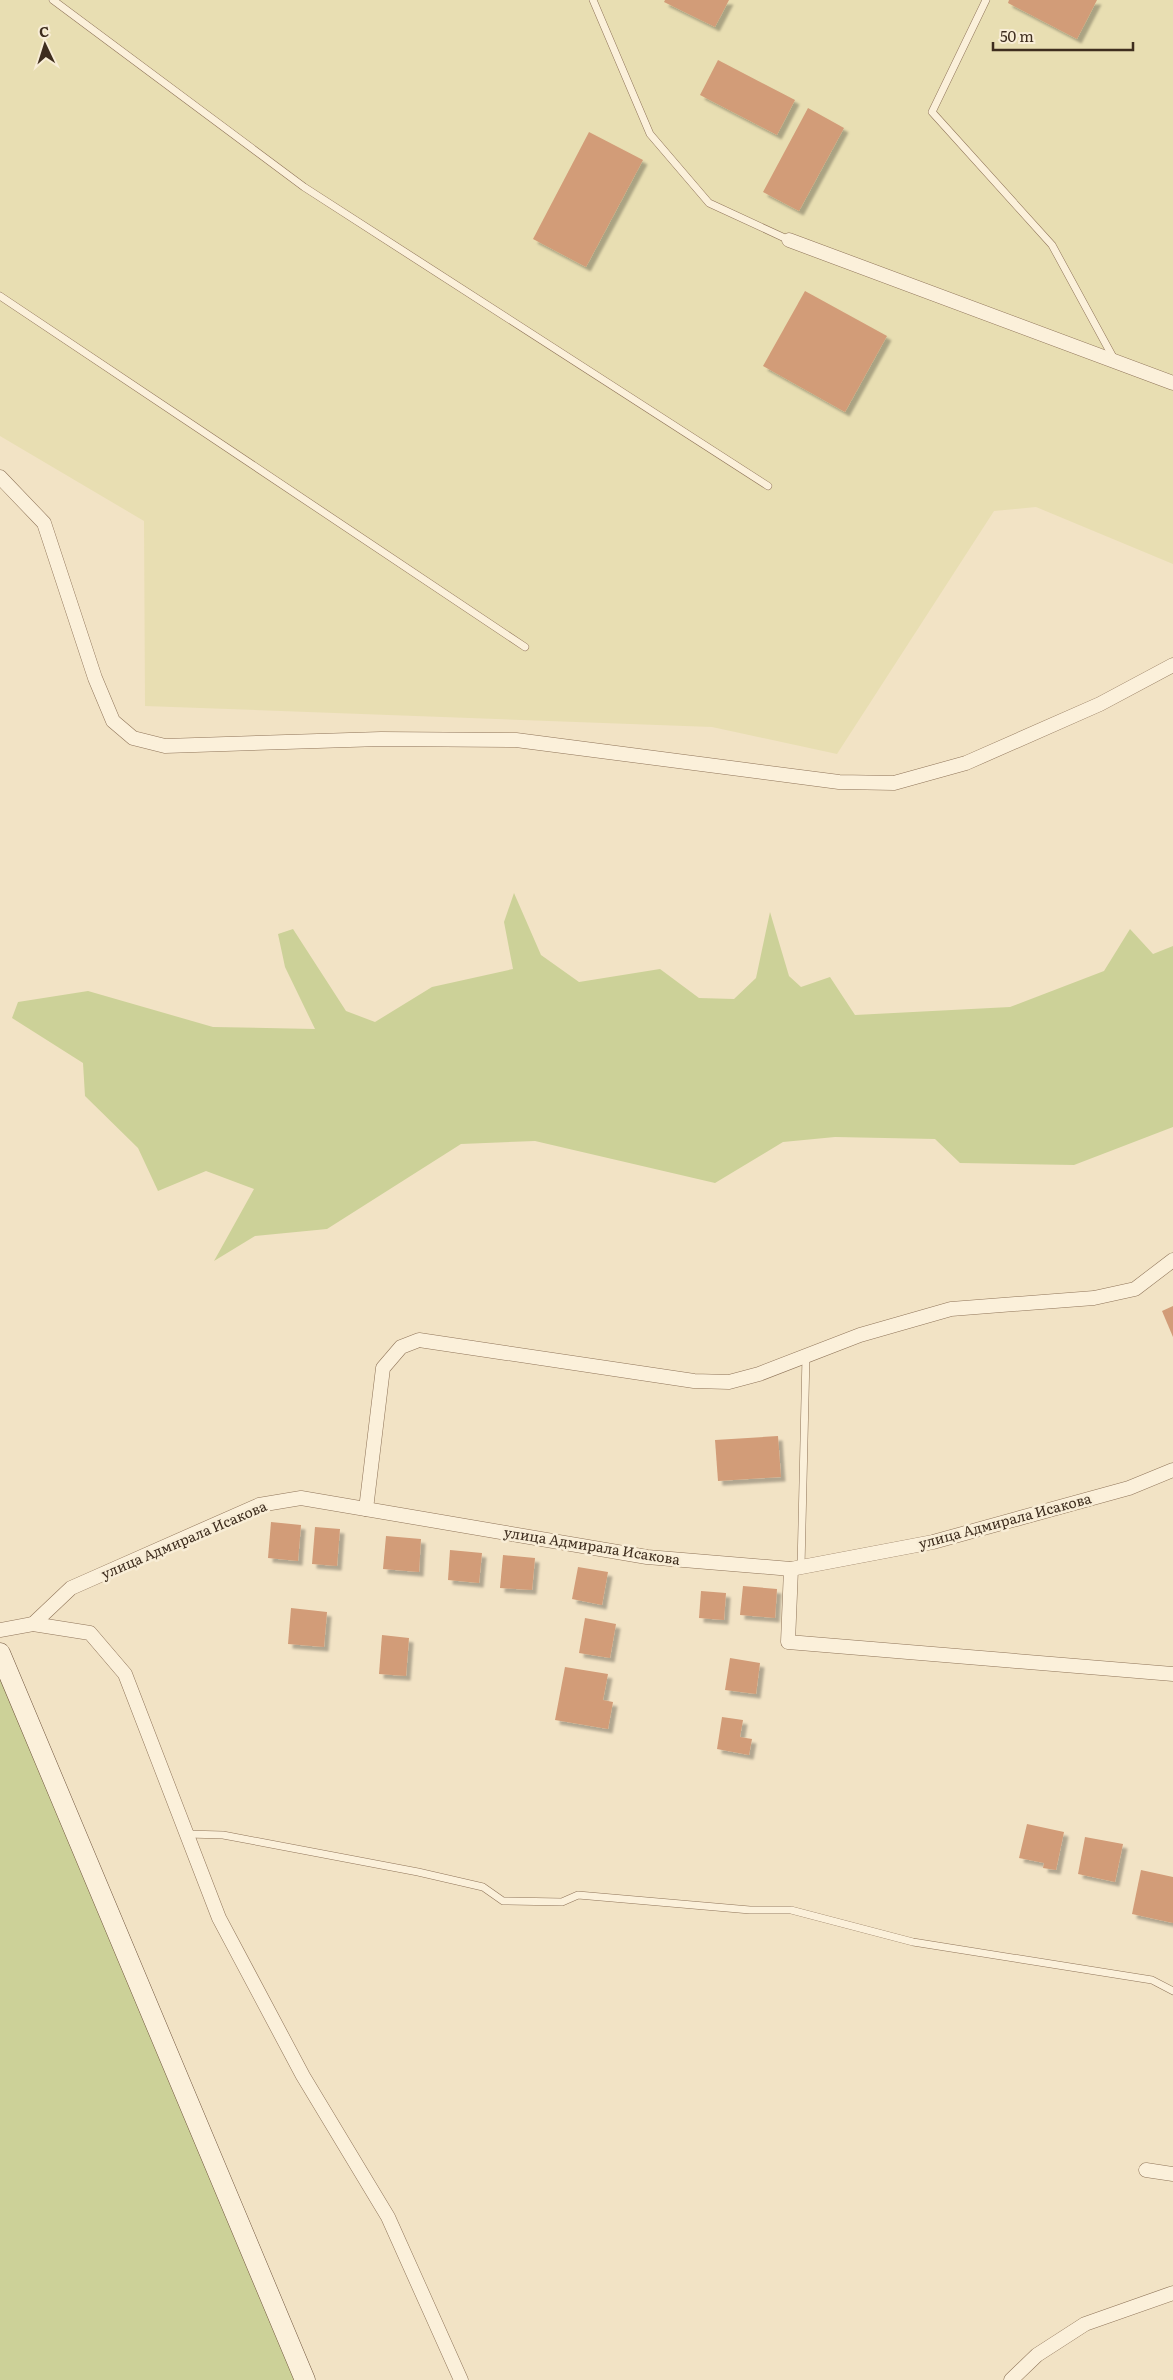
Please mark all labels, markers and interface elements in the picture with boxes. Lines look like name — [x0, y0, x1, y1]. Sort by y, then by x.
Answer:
north arrow — [20, 20, 70, 70]
scale bar — [993, 20, 1133, 52]
text: С — [38, 21, 50, 41]
text: 50 m — [1000, 24, 1034, 47]
street label: улица Адмирала Исакова — [916, 1487, 1094, 1553]
street label: улица Адмирала Исакова — [98, 1495, 270, 1583]
street label: улица Адмирала Исакова — [503, 1521, 682, 1569]

